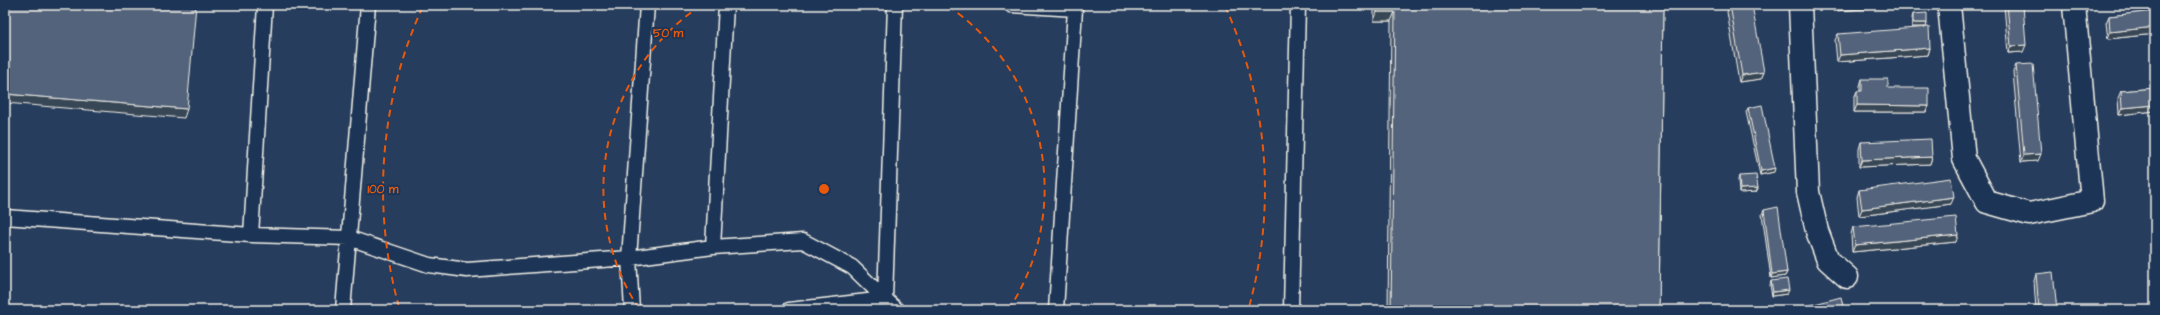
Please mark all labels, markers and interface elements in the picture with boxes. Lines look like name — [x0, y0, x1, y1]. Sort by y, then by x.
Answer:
text: 50 m — [653, 25, 684, 42]
text: 100 m — [368, 181, 399, 198]
centre of rings — [817, 182, 831, 196]

